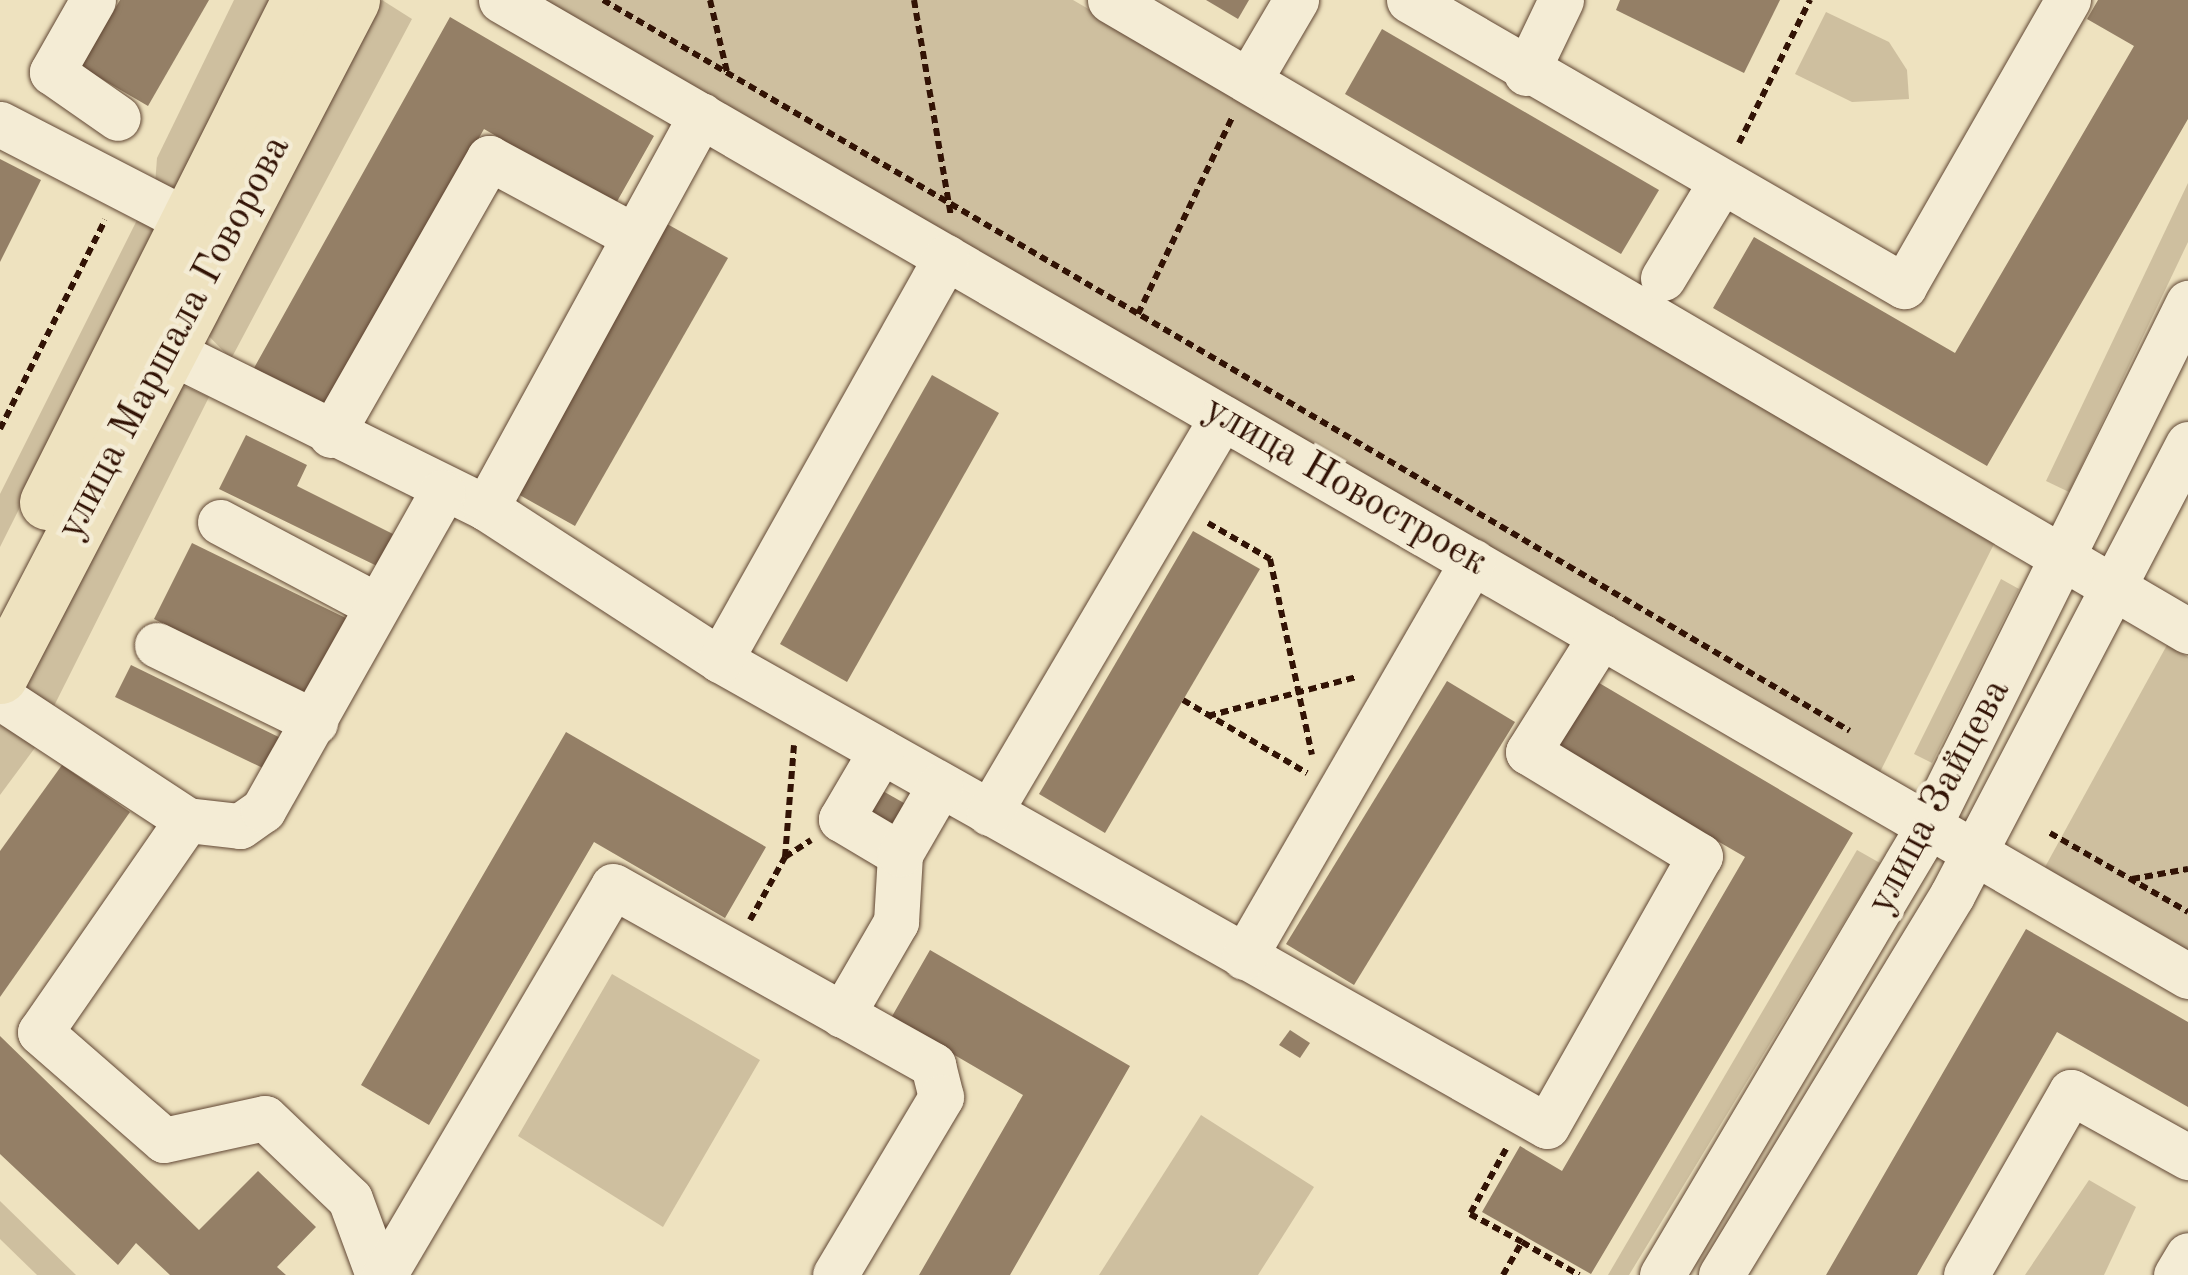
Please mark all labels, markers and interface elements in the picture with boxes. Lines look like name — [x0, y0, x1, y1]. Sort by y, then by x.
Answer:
street label: улица Маршала Говорова — [48, 128, 302, 548]
street label: улица Новостроек — [1195, 386, 1495, 588]
street label: улица Зайцева — [1858, 671, 2022, 923]

